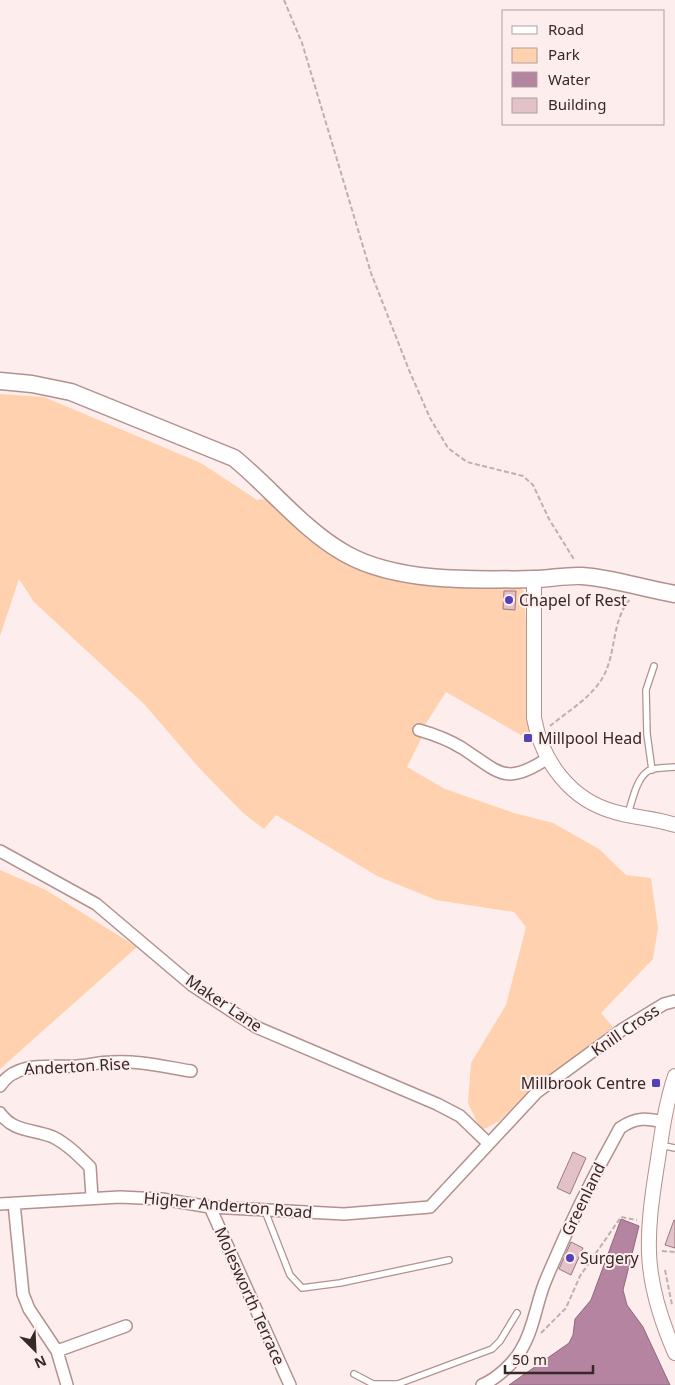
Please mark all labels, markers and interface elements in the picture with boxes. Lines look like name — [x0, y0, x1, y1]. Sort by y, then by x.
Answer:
legend — [502, 10, 665, 125]
text: Road — [548, 19, 584, 39]
text: Park — [548, 44, 580, 64]
text: Water — [548, 69, 590, 89]
text: Building — [548, 94, 606, 114]
place label: Chapel of Rest — [519, 589, 627, 611]
marker: Chapel of Rest — [503, 594, 515, 606]
place label: Millpool Head — [538, 727, 642, 749]
marker: Millpool Head — [522, 732, 534, 744]
street label: Maker Lane — [181, 969, 267, 1037]
street label: Knill Cross — [587, 999, 663, 1061]
street label: Anderton Rise — [24, 1052, 130, 1080]
place label: Millbrook Centre — [521, 1072, 646, 1094]
marker: Millbrook Centre — [650, 1077, 662, 1089]
street label: Greenland — [556, 1159, 610, 1239]
street label: Higher Anderton Road — [143, 1187, 313, 1223]
street label: Molesworth Terrace — [210, 1223, 290, 1369]
place label: Surgery — [580, 1247, 640, 1269]
marker: Surgery — [564, 1252, 576, 1264]
north arrow — [10, 1325, 60, 1375]
scale bar — [505, 1342, 592, 1374]
text: 50 m — [512, 1349, 547, 1369]
text: N — [31, 1351, 50, 1373]

